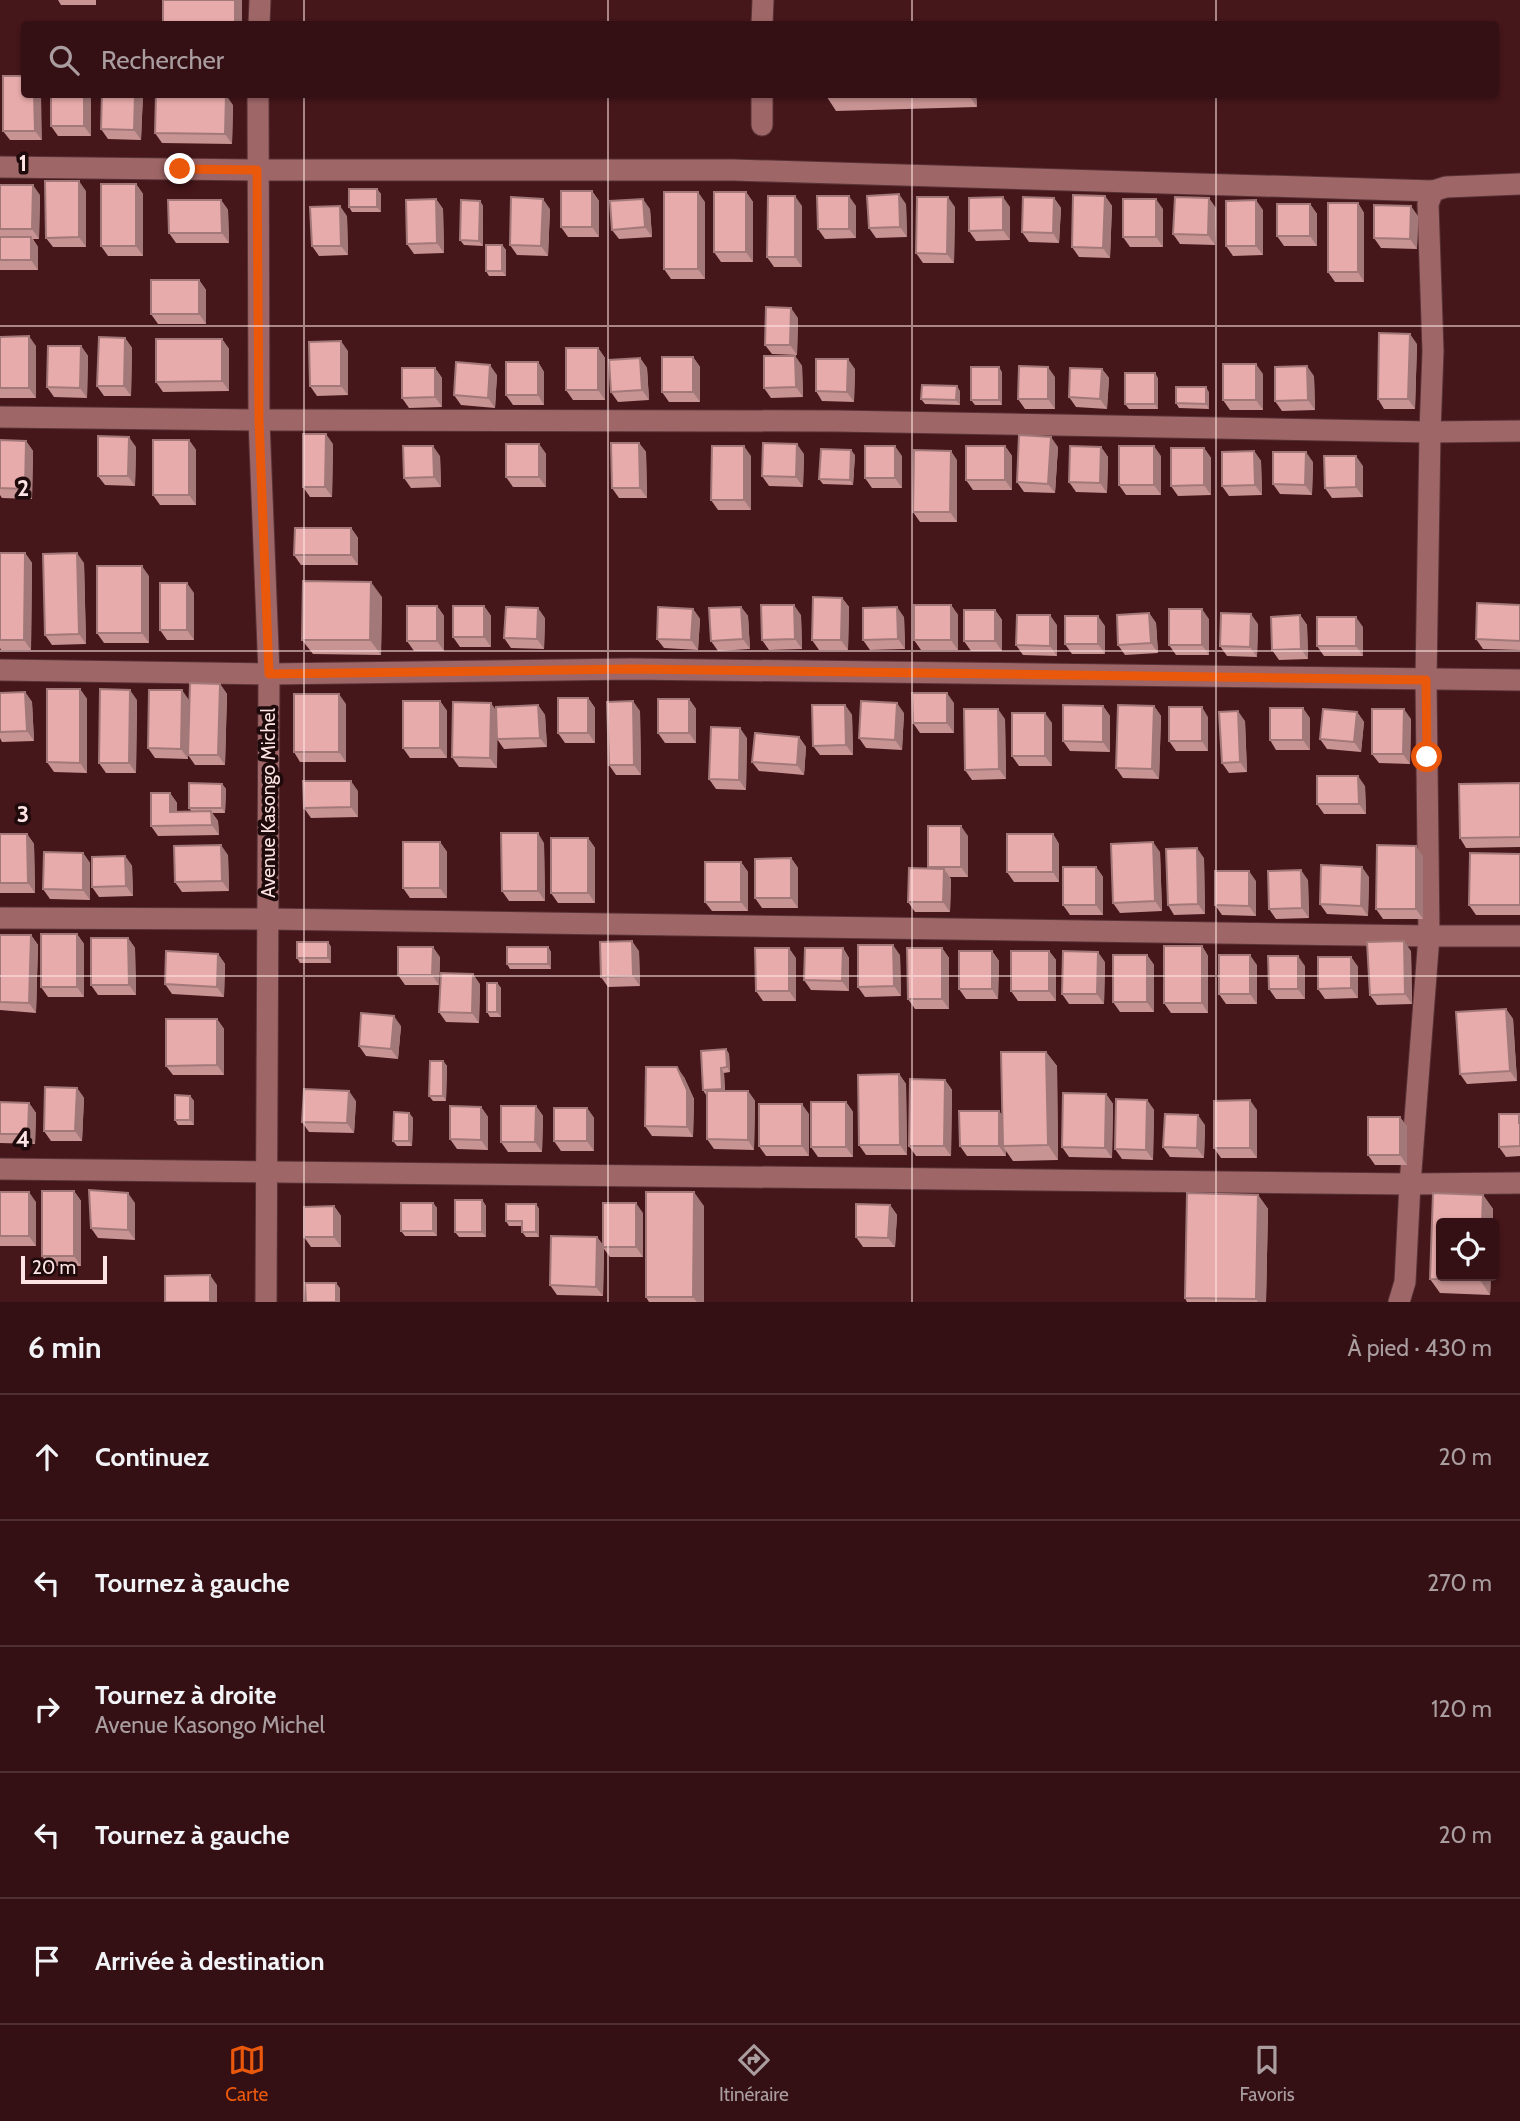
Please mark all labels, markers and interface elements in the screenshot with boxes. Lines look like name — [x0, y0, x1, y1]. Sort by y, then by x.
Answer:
search box — [21, 21, 1499, 98]
icon: search — [45, 41, 83, 79]
text: Rechercher — [101, 44, 224, 76]
text: 1 — [19, 149, 27, 177]
route end — [164, 153, 195, 184]
text: 2 — [17, 474, 29, 502]
street label: Avenue Kasongo Michel — [257, 708, 280, 898]
route start — [1411, 741, 1442, 772]
text: 3 — [17, 800, 29, 828]
text: 4 — [16, 1125, 30, 1153]
map controls — [1436, 1218, 1499, 1281]
button: locate — [1436, 1218, 1499, 1281]
scale bar — [21, 1253, 107, 1285]
text: 20 m — [32, 1256, 76, 1279]
text: 6 min — [28, 1329, 101, 1366]
text: À pied · 430 m — [1347, 1334, 1492, 1362]
icon: ahead — [28, 1438, 66, 1476]
text: Continuez — [95, 1441, 209, 1473]
text: 20 m — [1439, 1443, 1492, 1471]
icon: left — [28, 1564, 66, 1602]
text: Tournez à gauche — [95, 1567, 290, 1599]
text: 270 m — [1427, 1569, 1492, 1597]
text: Tournez à droite — [95, 1679, 277, 1711]
icon: right — [28, 1690, 66, 1728]
text: 120 m — [1431, 1695, 1492, 1723]
text: Avenue Kasongo Michel — [95, 1711, 325, 1739]
icon: left — [28, 1816, 66, 1854]
text: Tournez à gauche — [95, 1819, 290, 1851]
text: 20 m — [1439, 1821, 1492, 1849]
icon: arrive — [28, 1942, 66, 1980]
text: Arrivée à destination — [95, 1945, 325, 1977]
tab: Carte — [225, 2041, 268, 2106]
tab: Itinéraire — [719, 2041, 789, 2106]
tab: Favoris — [1240, 2041, 1295, 2106]

